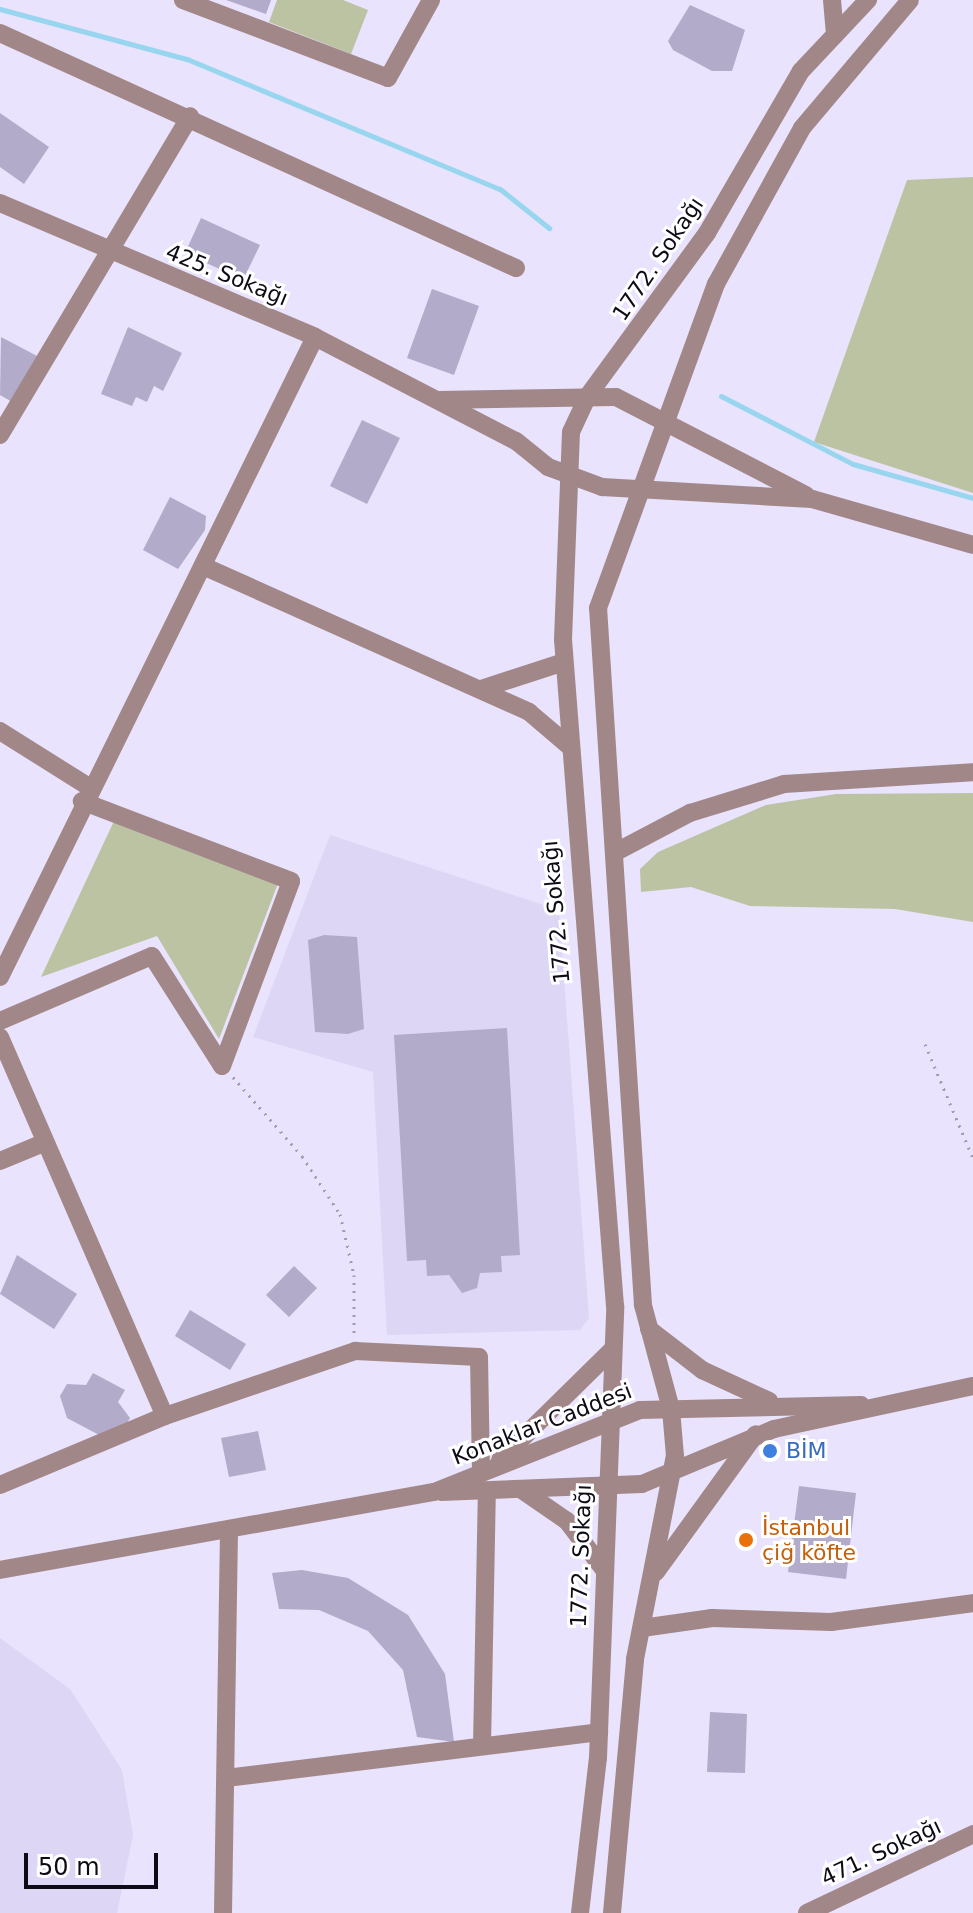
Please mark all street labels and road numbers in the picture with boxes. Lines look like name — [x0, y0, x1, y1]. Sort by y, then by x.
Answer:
street label: 1772. Sokağı — [607, 192, 709, 326]
street label: 425. Sokağı — [162, 239, 292, 311]
street label: 1772. Sokağı — [537, 839, 575, 985]
street label: Konaklar Caddesi — [448, 1378, 636, 1470]
street label: 1772. Sokağı — [565, 1484, 597, 1628]
street label: 471. Sokağı — [817, 1813, 945, 1891]

